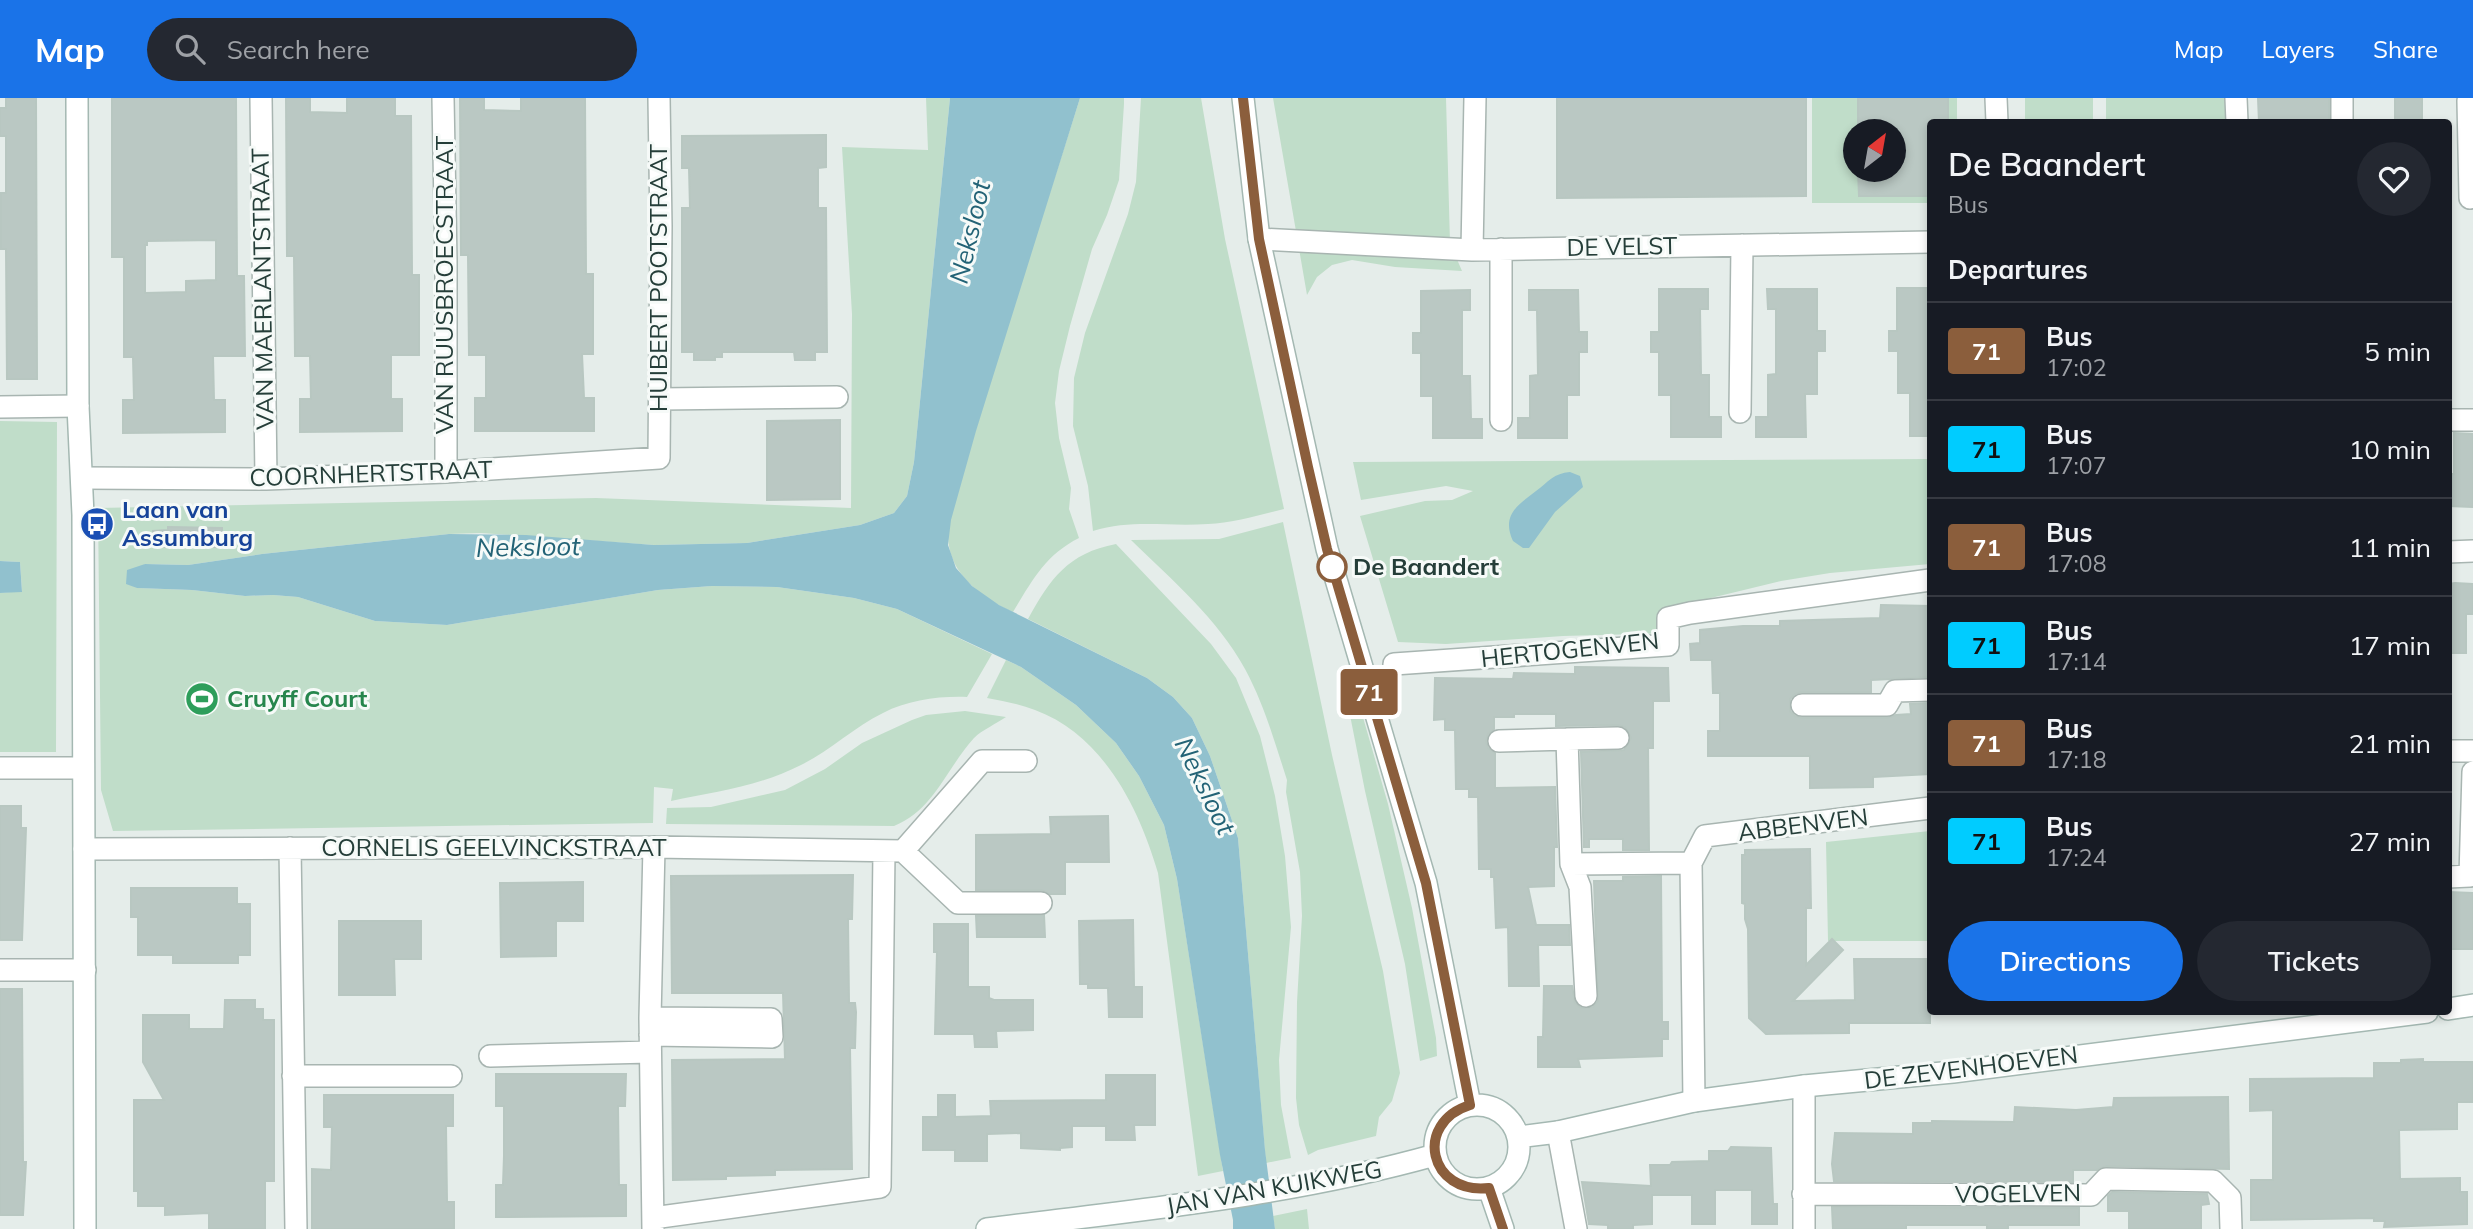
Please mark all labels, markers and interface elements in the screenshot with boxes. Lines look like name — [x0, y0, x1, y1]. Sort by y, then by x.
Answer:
search box — [147, 18, 637, 81]
text: Map — [35, 29, 105, 70]
icon: search — [171, 30, 209, 68]
text: Search here — [227, 33, 370, 66]
text: Map — [2174, 34, 2223, 64]
text: Layers — [2261, 34, 2335, 64]
text: Share — [2373, 34, 2438, 64]
north arrow — [1843, 119, 1906, 182]
map controls — [1843, 119, 1906, 182]
street label: VAN RUUSBROECSTRAAT — [429, 135, 459, 434]
button: heart — [2357, 142, 2431, 216]
street label: HUIBERT POOTSTRAAT — [643, 143, 673, 412]
text: De Baandert — [1948, 143, 2146, 184]
street label: VAN MAERLANTSTRAAT — [245, 147, 279, 430]
water label: Neksloot — [942, 176, 998, 286]
text: Bus — [1948, 190, 1988, 219]
street label: DE VELST — [1566, 230, 1678, 262]
text: Departures — [1948, 253, 2088, 286]
text: Bus — [2046, 320, 2092, 353]
text: 5 min — [2364, 335, 2431, 368]
text: 71 — [1972, 336, 2001, 366]
text: 17:02 — [2046, 353, 2106, 382]
text: Bus — [2046, 418, 2092, 451]
text: 10 min — [2349, 433, 2431, 466]
text: 71 — [1972, 434, 2001, 464]
text: 17:07 — [2046, 451, 2106, 480]
street label: COORNHERTSTRAAT — [249, 454, 494, 492]
place label: Laan van Assumburg — [122, 494, 253, 552]
bus stop icon: Laan van Assumburg — [78, 505, 116, 543]
text: Bus — [2046, 516, 2092, 549]
water label: Neksloot — [475, 529, 581, 564]
text: 11 min — [2349, 531, 2431, 564]
text: 71 — [1972, 532, 2001, 562]
text: 17:08 — [2046, 549, 2106, 578]
place label: De Baandert — [1353, 551, 1499, 581]
marker: De Baandert — [1317, 552, 1347, 582]
text: Bus — [2046, 614, 2092, 647]
street label: HERTOGENVEN — [1479, 625, 1660, 673]
text: 17 min — [2349, 629, 2431, 662]
text: 71 — [1972, 630, 2001, 660]
text: 17:14 — [2046, 647, 2106, 676]
line badge: 71 — [1338, 669, 1400, 715]
text: 71 — [1355, 677, 1383, 707]
sports icon: Cruyff Court — [183, 680, 221, 718]
place label: Cruyff Court — [227, 683, 367, 713]
text: Bus — [2046, 712, 2092, 745]
text: 21 min — [2349, 727, 2431, 760]
text: 71 — [1972, 728, 2001, 758]
water label: Neksloot — [1168, 732, 1244, 841]
text: 17:18 — [2046, 745, 2106, 774]
street label: ABBENVEN — [1736, 801, 1870, 847]
text: Bus — [2046, 810, 2092, 843]
text: 27 min — [2349, 825, 2431, 858]
text: 71 — [1972, 826, 2001, 856]
street label: CORNELIS GEELVINCKSTRAAT — [321, 832, 667, 862]
text: 17:24 — [2046, 843, 2106, 872]
button: Directions — [1948, 921, 2183, 1001]
button: Tickets — [2197, 921, 2431, 1001]
street label: DE ZEVENHOEVEN — [1862, 1039, 2079, 1095]
street label: JAN VAN KUIKWEG — [1163, 1153, 1384, 1221]
street label: VOGELVEN — [1955, 1177, 2081, 1209]

